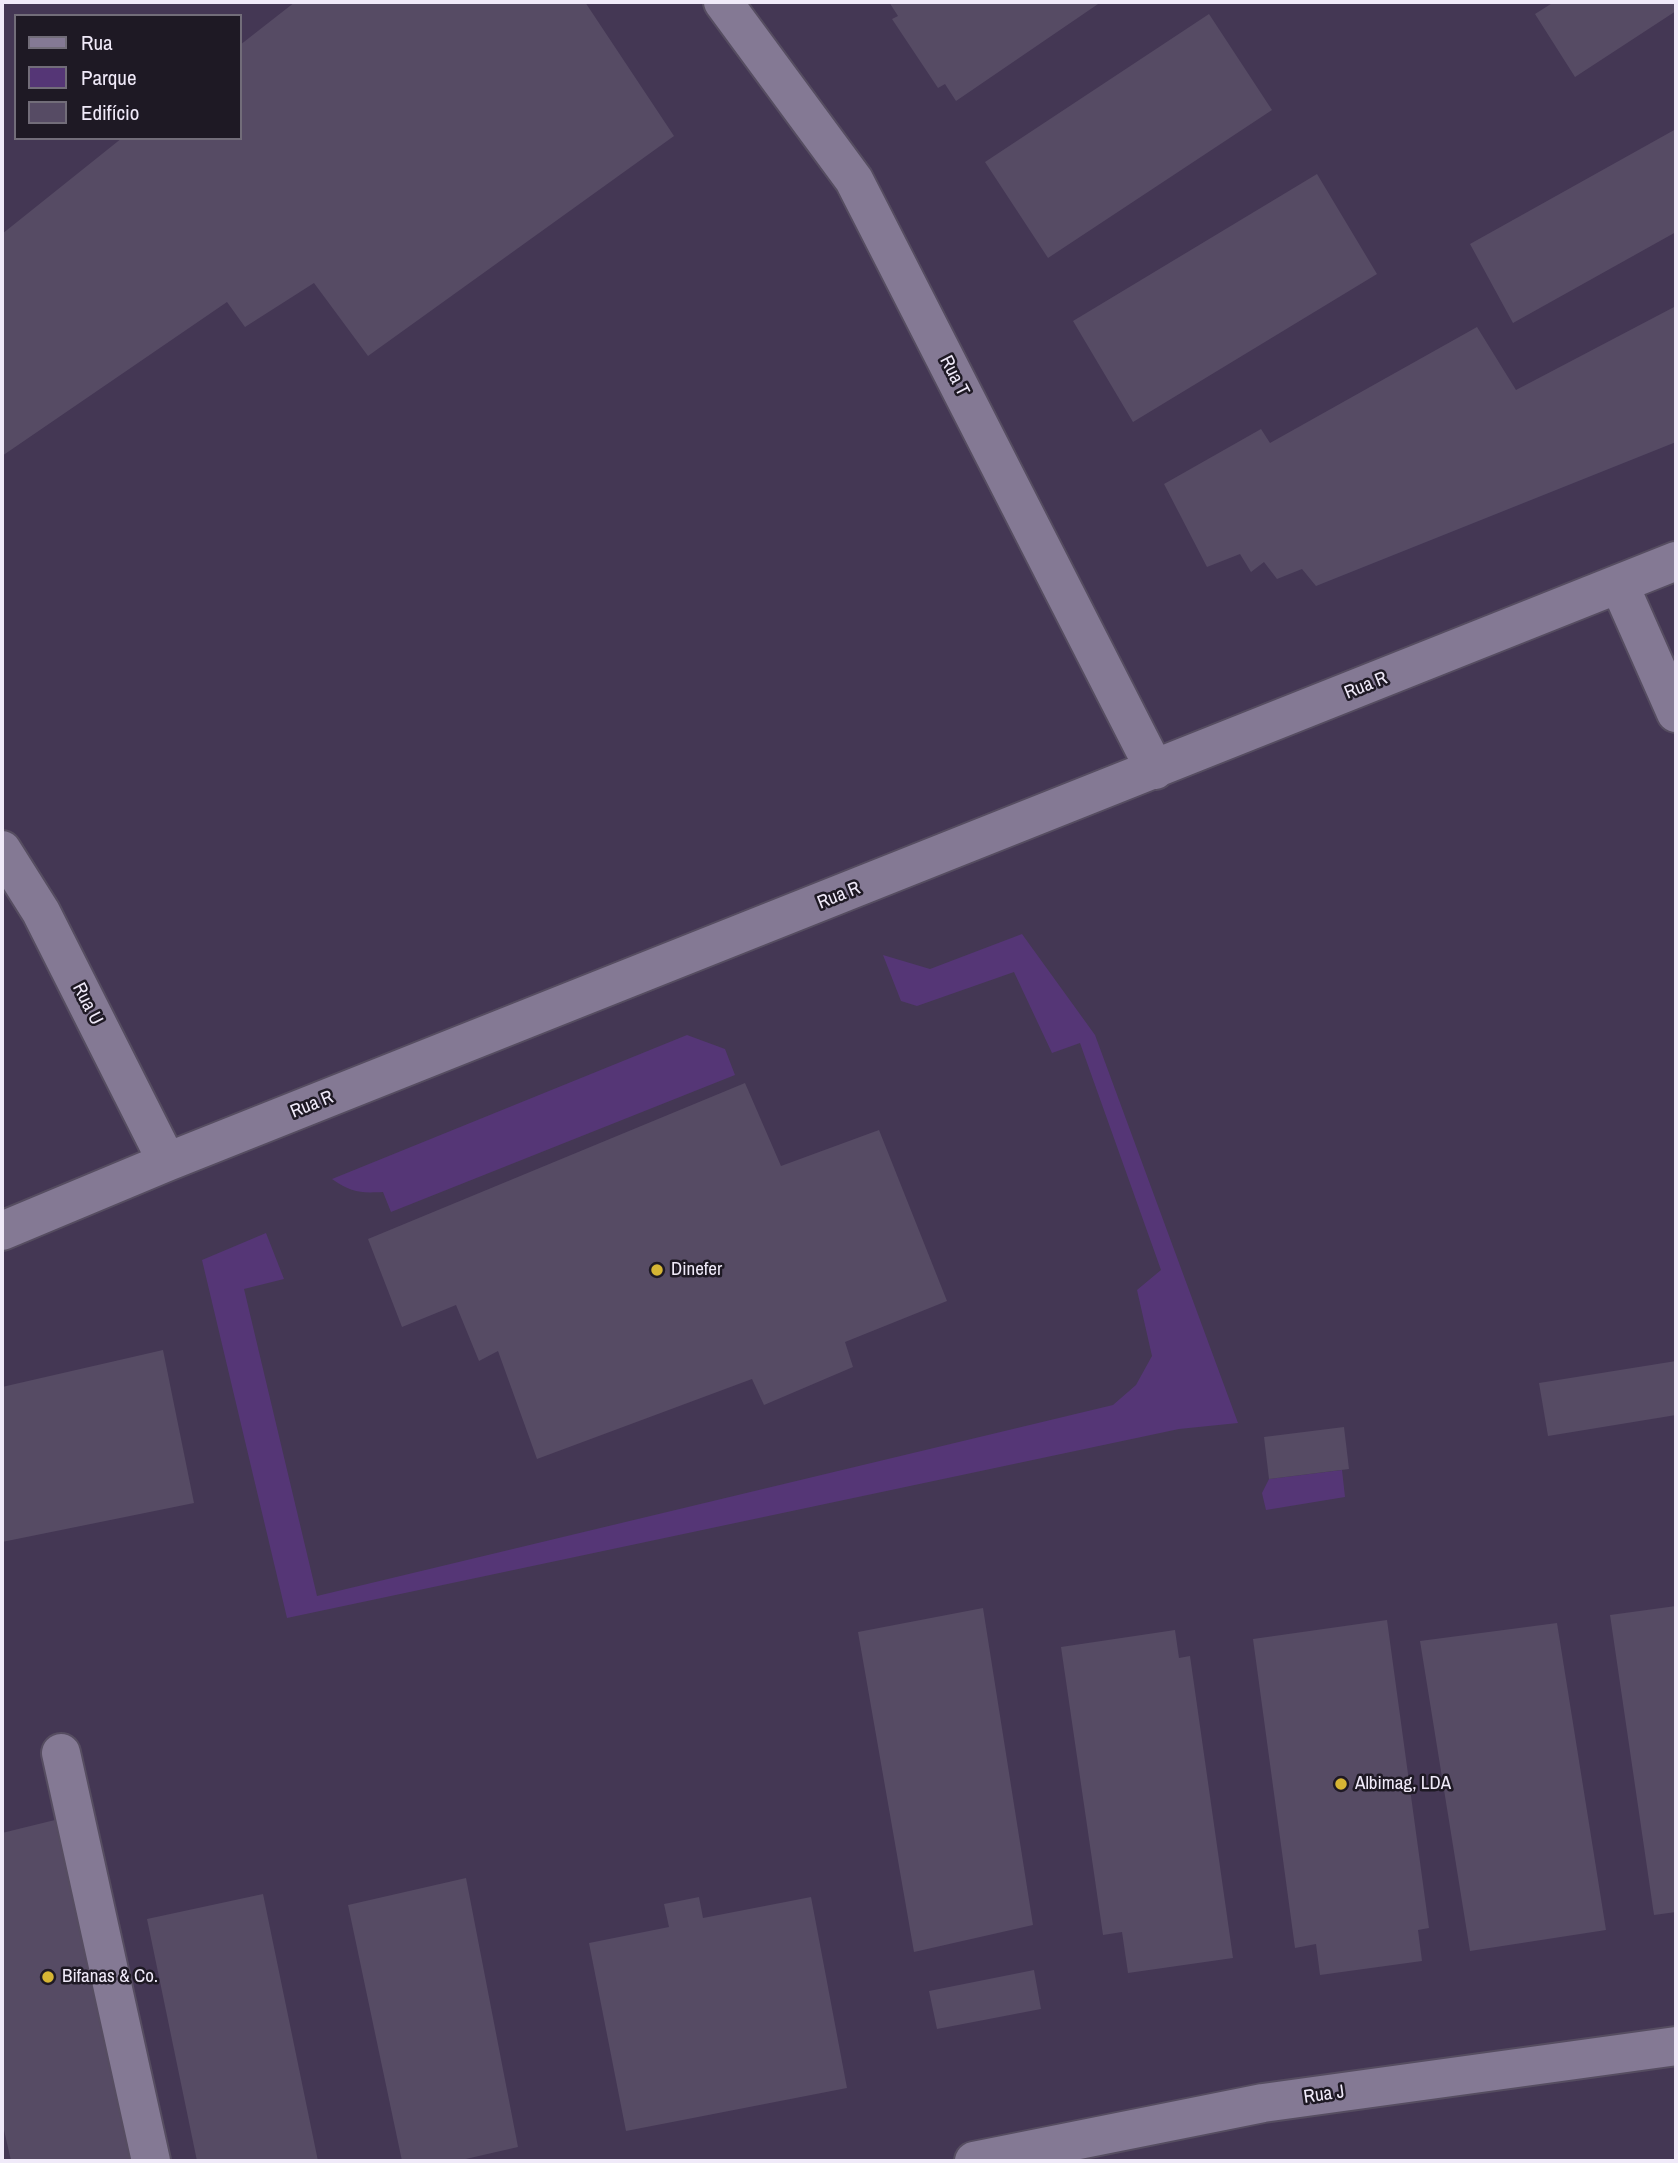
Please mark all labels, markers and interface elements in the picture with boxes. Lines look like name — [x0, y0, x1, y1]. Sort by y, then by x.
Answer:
legend — [14, 14, 242, 140]
text: Rua — [81, 28, 113, 57]
text: Parque — [81, 63, 137, 92]
text: Edifício — [81, 98, 139, 127]
street label: Rua T — [934, 352, 974, 400]
street label: Rua R — [1341, 667, 1391, 705]
street label: Rua R — [814, 877, 864, 915]
street label: Rua U — [67, 979, 107, 1029]
street label: Rua R — [287, 1086, 337, 1124]
place label: Dinefer — [671, 1259, 722, 1281]
marker: Dinefer — [649, 1262, 665, 1278]
place label: Albimag, LDA — [1355, 1773, 1451, 1795]
marker: Albimag, LDA — [1333, 1776, 1349, 1792]
place label: Bifanas & Co. — [62, 1966, 158, 1988]
marker: Bifanas & Co. — [40, 1969, 56, 1985]
street label: Rua J — [1302, 2081, 1346, 2109]

